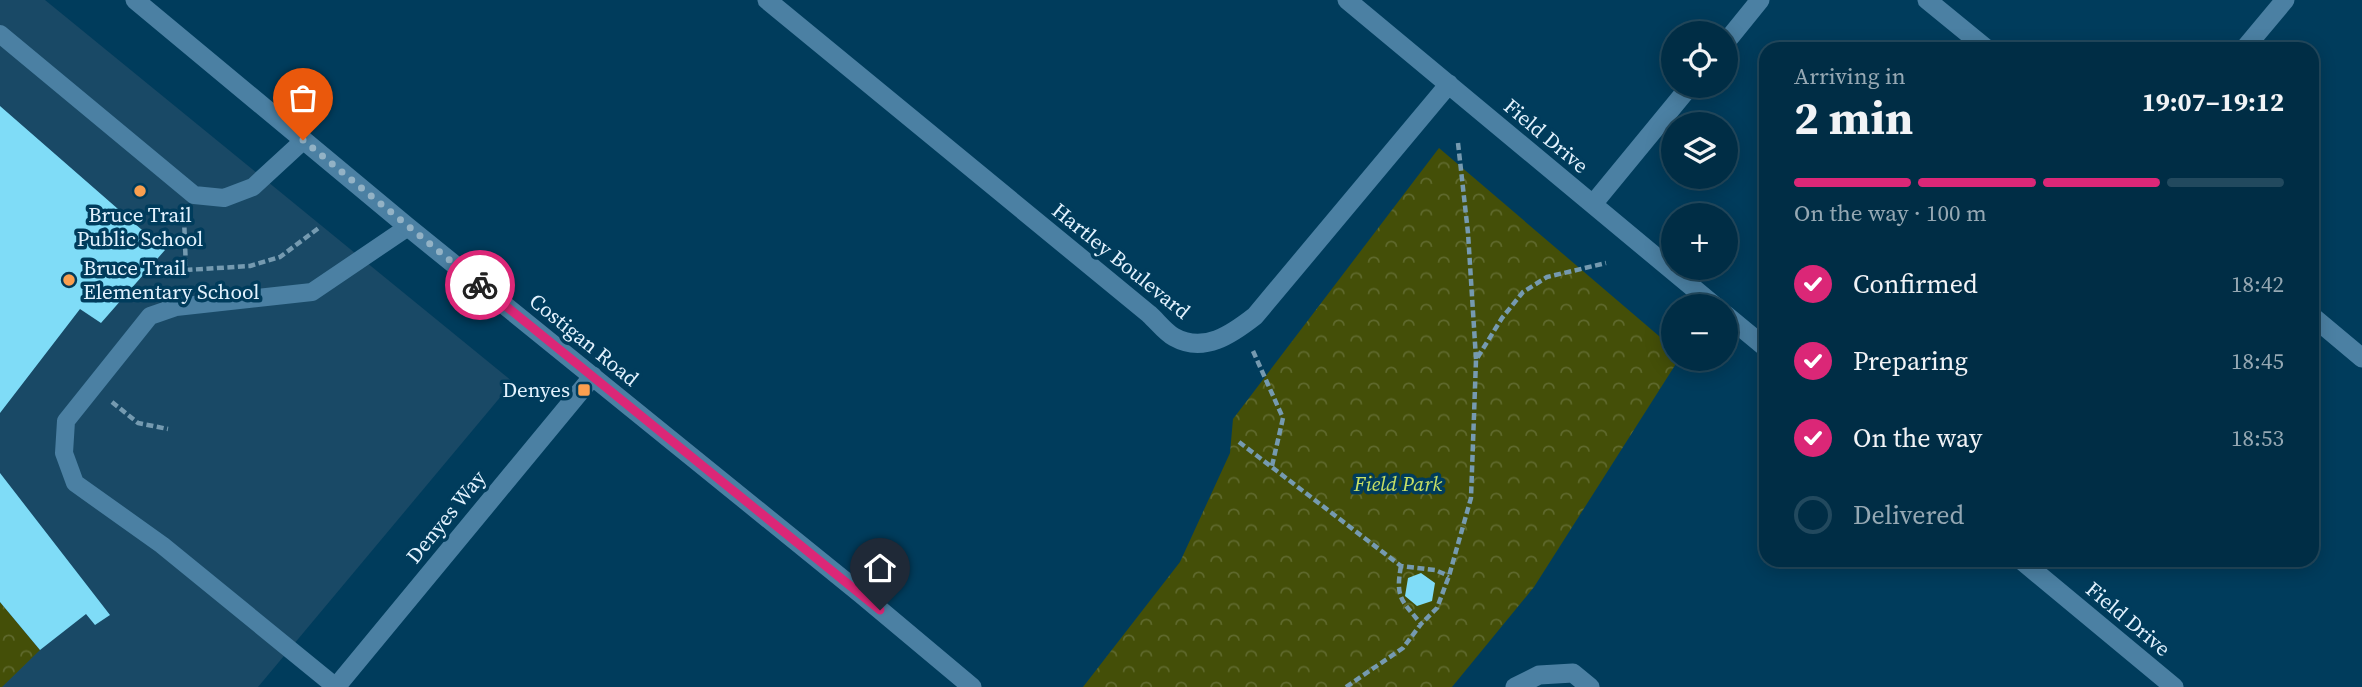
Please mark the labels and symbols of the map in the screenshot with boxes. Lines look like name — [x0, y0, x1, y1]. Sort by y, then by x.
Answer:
pin — [273, 68, 333, 140]
street label: Field Drive — [1498, 92, 1595, 180]
marker: Bruce Trail Public School — [132, 183, 148, 199]
street label: Hartley Boulevard — [1046, 196, 1197, 325]
place label: Bruce Trail Public School — [77, 200, 203, 253]
courier — [445, 250, 515, 320]
place label: Bruce Trail Elementary School — [83, 253, 260, 306]
marker: Bruce Trail Elementary School — [61, 272, 77, 288]
street label: Costigan Road — [523, 286, 645, 393]
place label: Denyes — [502, 375, 570, 404]
marker: Denyes — [576, 382, 592, 398]
street label: Denyes Way — [399, 464, 492, 569]
park label: Field Park — [1353, 469, 1442, 498]
pin — [850, 538, 910, 610]
street label: Field Drive — [2080, 575, 2177, 663]

